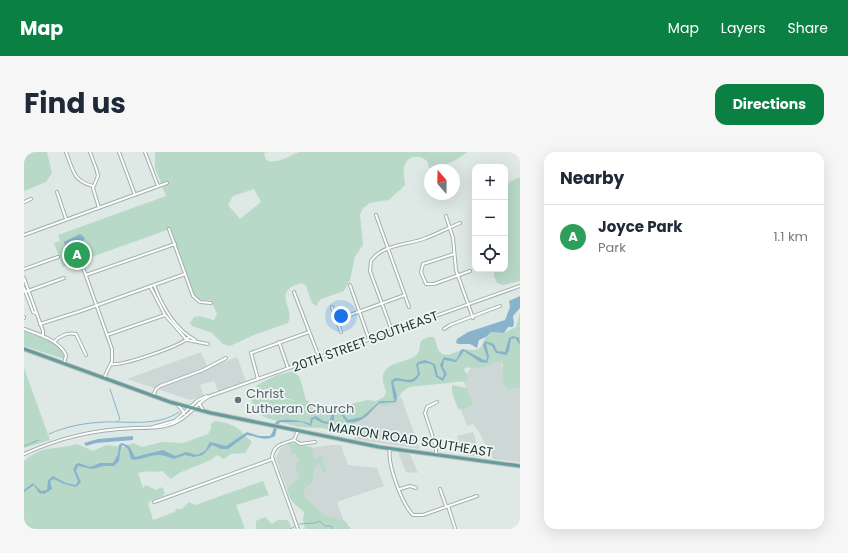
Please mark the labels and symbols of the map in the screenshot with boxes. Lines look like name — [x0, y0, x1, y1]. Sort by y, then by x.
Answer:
north arrow — [424, 164, 460, 200]
pin: A — [64, 240, 90, 270]
street label: 20TH STREET SOUTHEAST — [289, 306, 441, 377]
your location — [331, 306, 351, 326]
place label: Christ Lutheran Church — [246, 384, 354, 418]
marker: Christ Lutheran Church — [233, 395, 243, 405]
street label: MARION ROAD SOUTHEAST — [327, 417, 494, 462]

